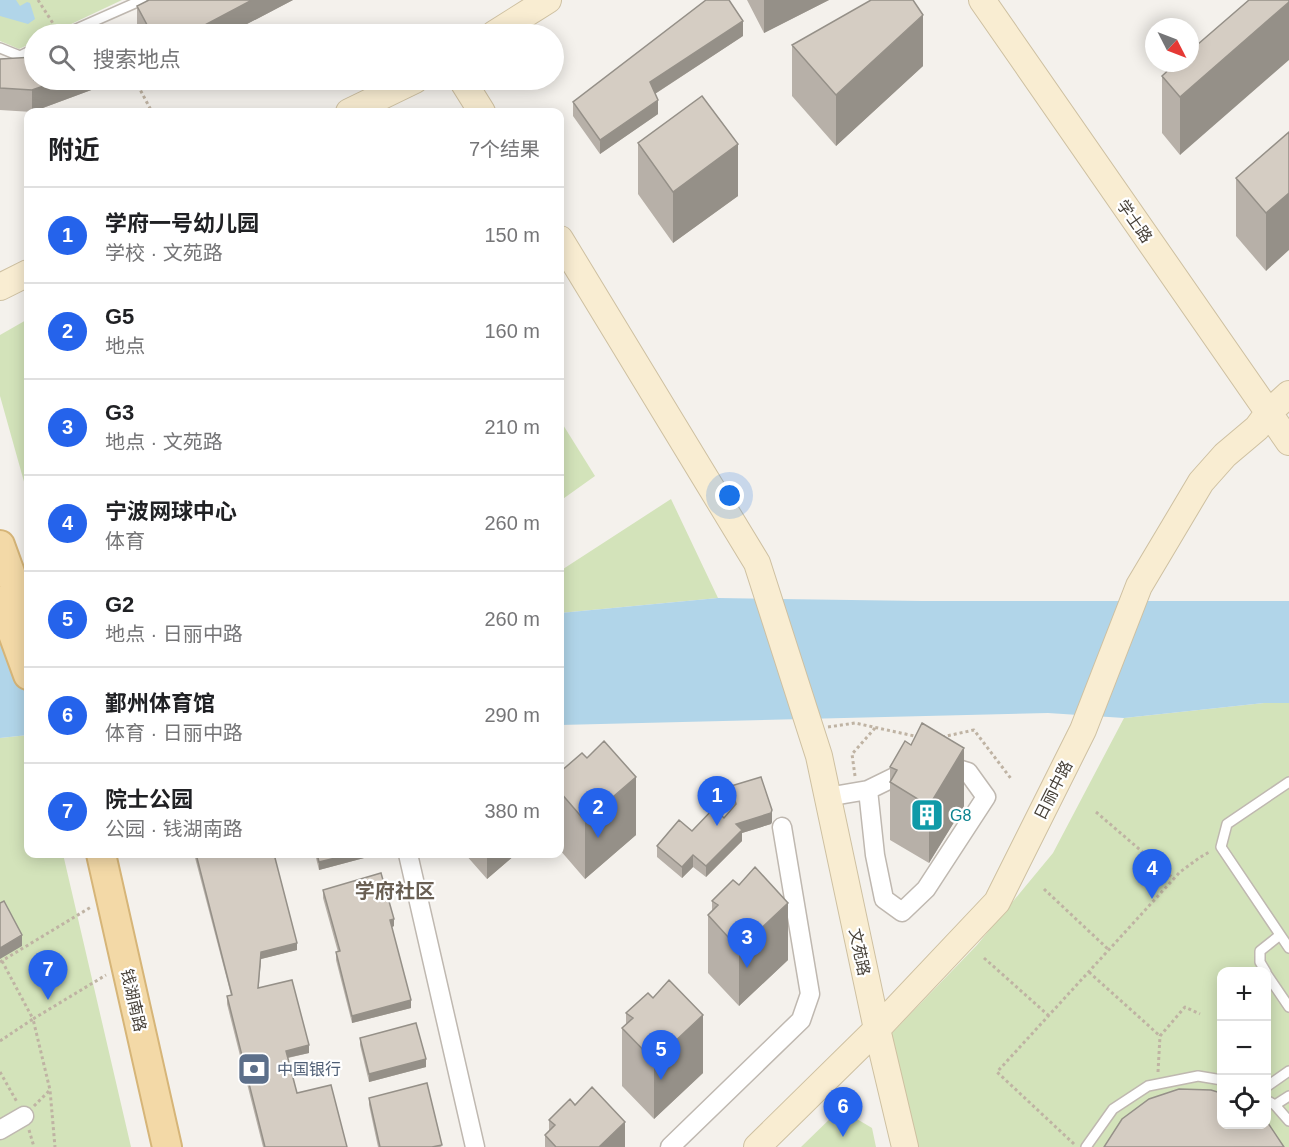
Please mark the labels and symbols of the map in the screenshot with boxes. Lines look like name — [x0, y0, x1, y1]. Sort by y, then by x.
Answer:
north arrow — [1145, 18, 1199, 72]
street label: 学士路 — [1114, 197, 1155, 246]
your location — [715, 481, 744, 510]
street label: 日丽中路 — [1031, 758, 1076, 823]
pin: 1 — [698, 776, 736, 826]
pin: 2 — [578, 788, 618, 838]
building icon: G8 — [909, 797, 945, 833]
place label: G8 — [950, 807, 971, 824]
pin: 4 — [1132, 850, 1172, 899]
district label: 学府社区 — [355, 880, 435, 902]
pin: 3 — [728, 918, 766, 968]
street label: 文苑路 — [846, 927, 873, 977]
pin: 7 — [28, 950, 68, 1000]
street label: 钱湖南路 — [118, 967, 149, 1033]
pin: 5 — [642, 1030, 680, 1080]
bank icon: 中国银行 — [236, 1051, 272, 1087]
place label: 中国银行 — [277, 1061, 341, 1078]
pin: 6 — [824, 1088, 862, 1137]

